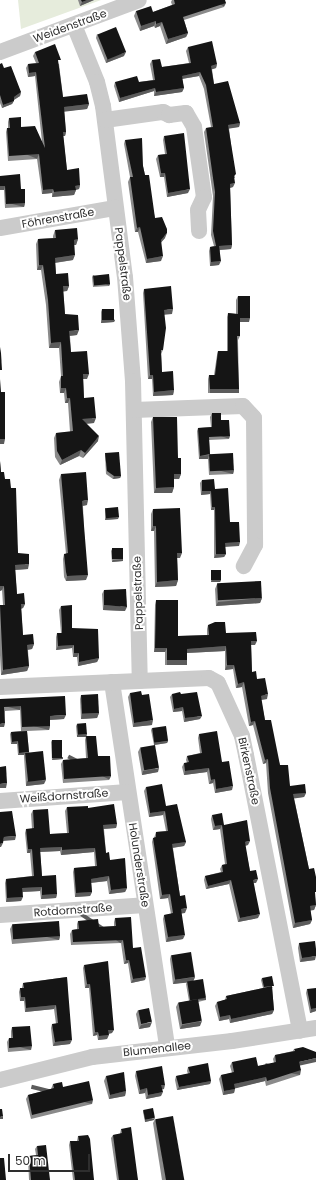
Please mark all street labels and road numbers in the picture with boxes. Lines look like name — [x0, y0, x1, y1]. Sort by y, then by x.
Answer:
street label: Weidenstraße — [31, 7, 109, 45]
street label: Föhrenstraße — [21, 205, 95, 231]
street label: Pappelstraße — [112, 227, 134, 301]
street label: Pappelstraße — [130, 556, 146, 630]
street label: Birkenstraße — [235, 736, 263, 806]
street label: Weißdornstraße — [19, 786, 109, 806]
street label: Holunderstraße — [126, 822, 152, 908]
street label: Rotdornstraße — [33, 901, 113, 919]
street label: Blumenallee — [122, 1039, 192, 1059]

